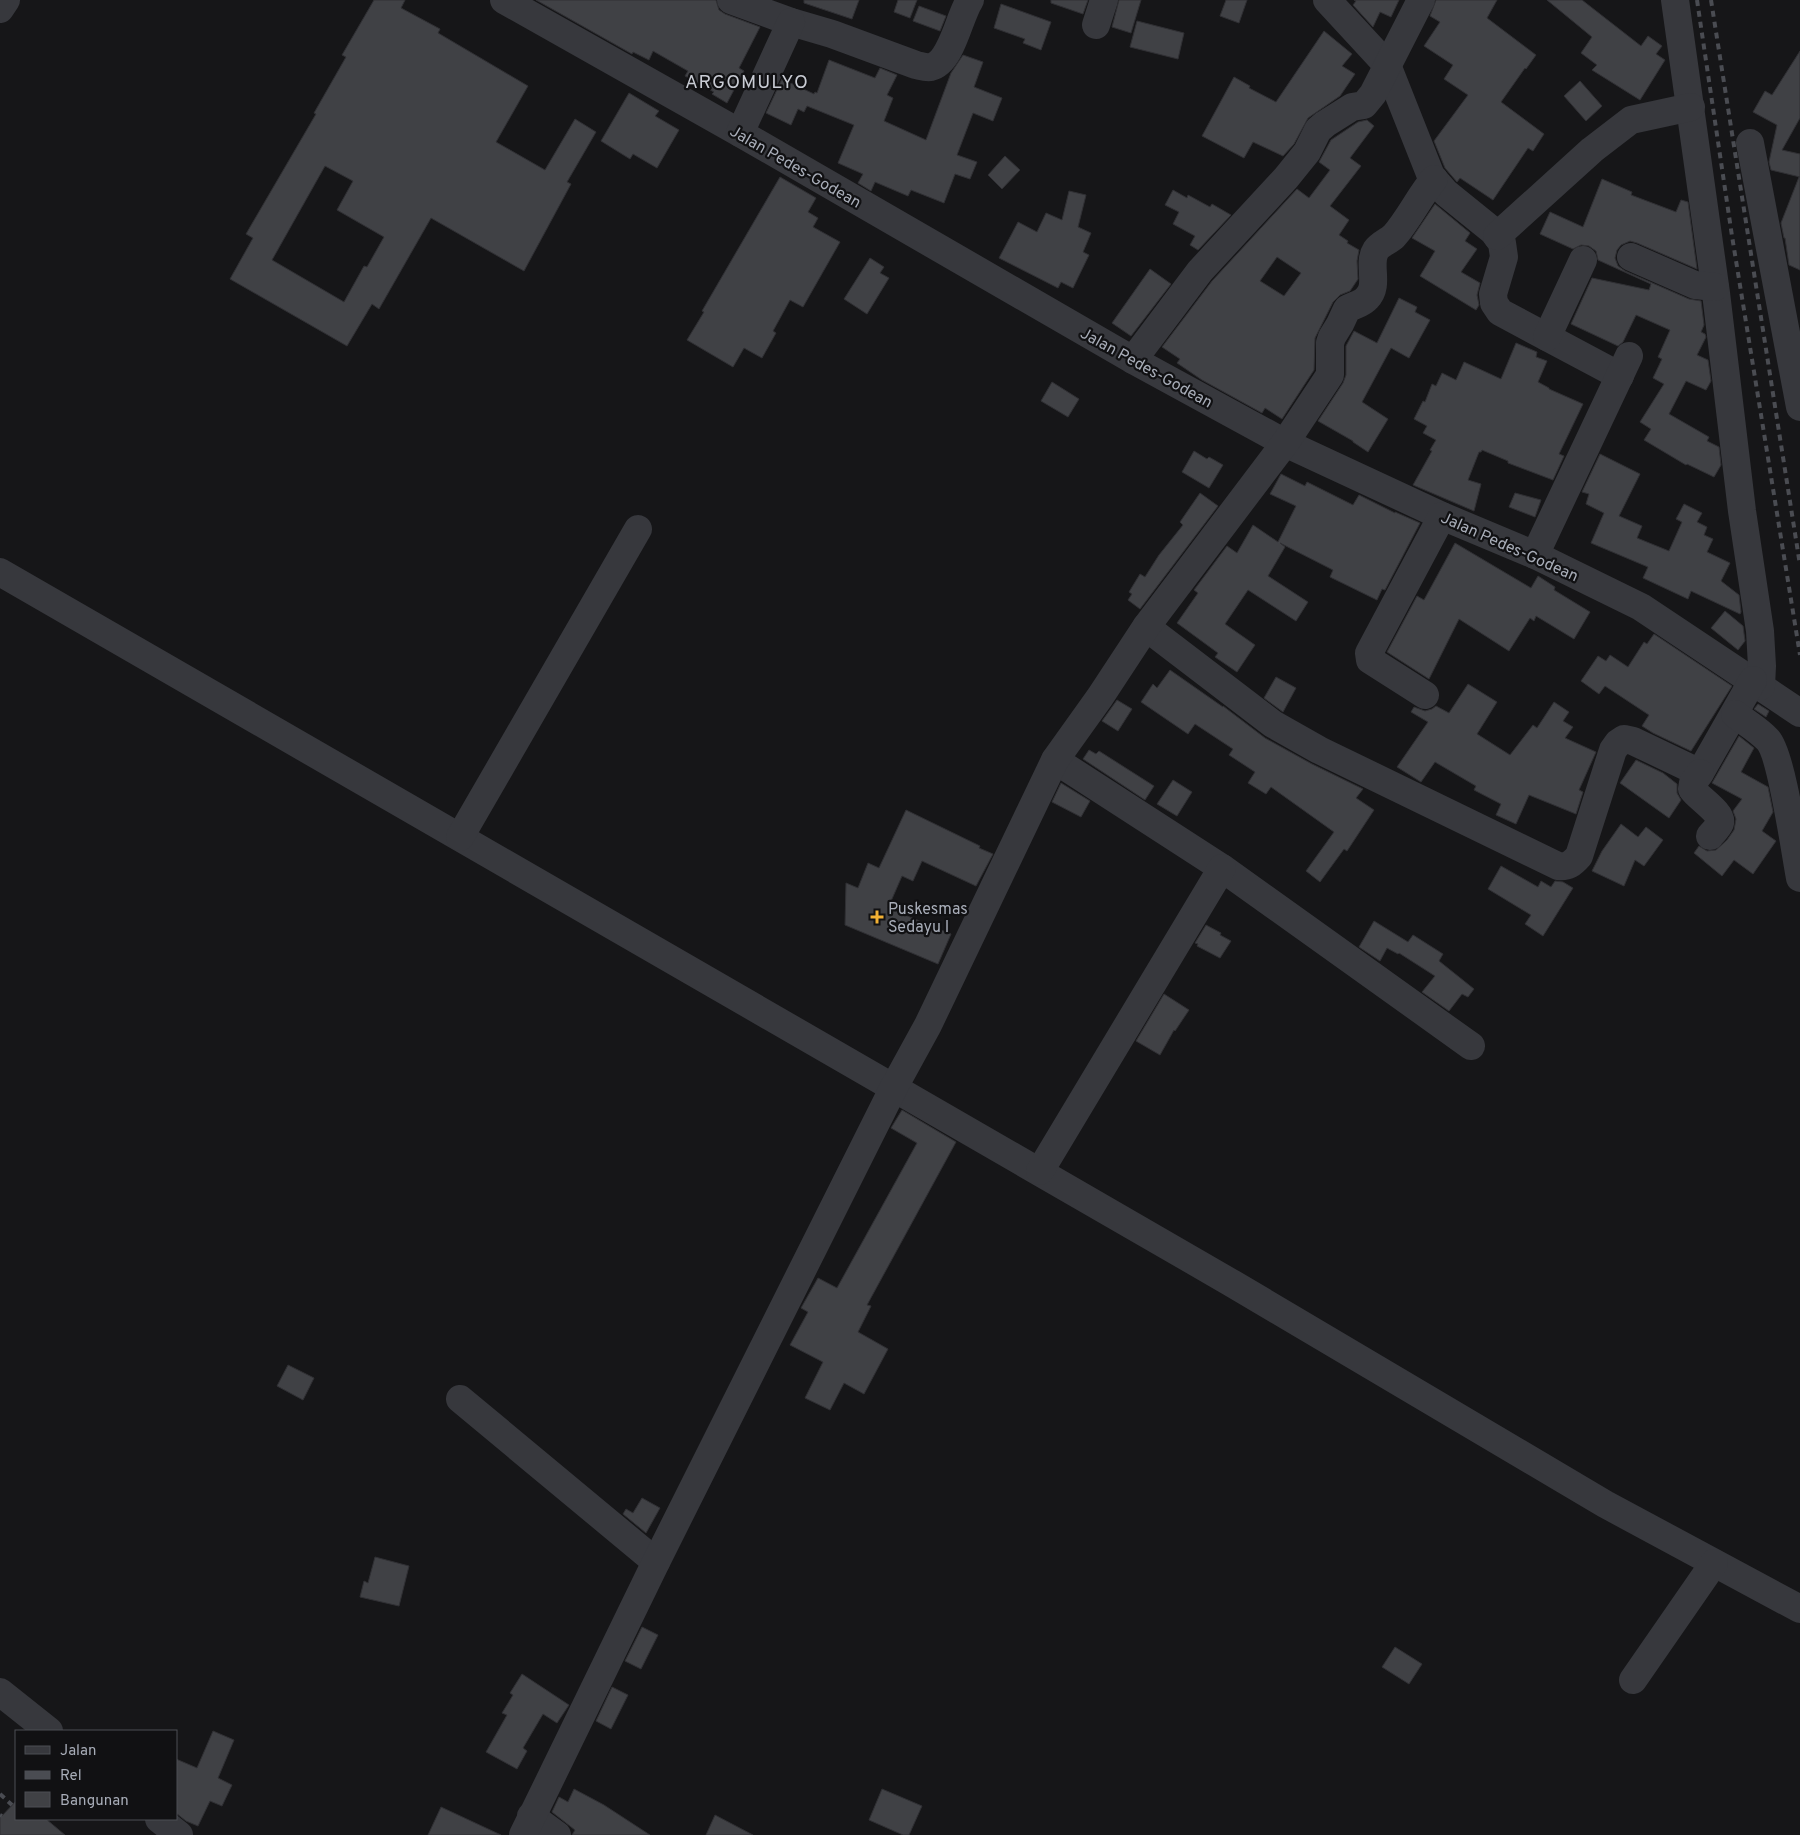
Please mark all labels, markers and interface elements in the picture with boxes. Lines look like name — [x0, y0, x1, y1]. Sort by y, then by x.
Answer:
district label: ARGOMULYO — [685, 71, 809, 95]
street label: Jalan Pedes-Godean — [726, 122, 864, 214]
street label: Jalan Pedes-Godean — [1076, 324, 1216, 413]
street label: Jalan Pedes-Godean — [1437, 509, 1581, 587]
place label: Puskesmas Sedayu I — [888, 900, 968, 938]
marker: Puskesmas Sedayu I — [870, 910, 884, 924]
legend — [15, 1730, 178, 1820]
text: Jalan — [60, 1742, 97, 1761]
text: Rel — [60, 1767, 82, 1786]
text: Bangunan — [60, 1792, 129, 1811]

